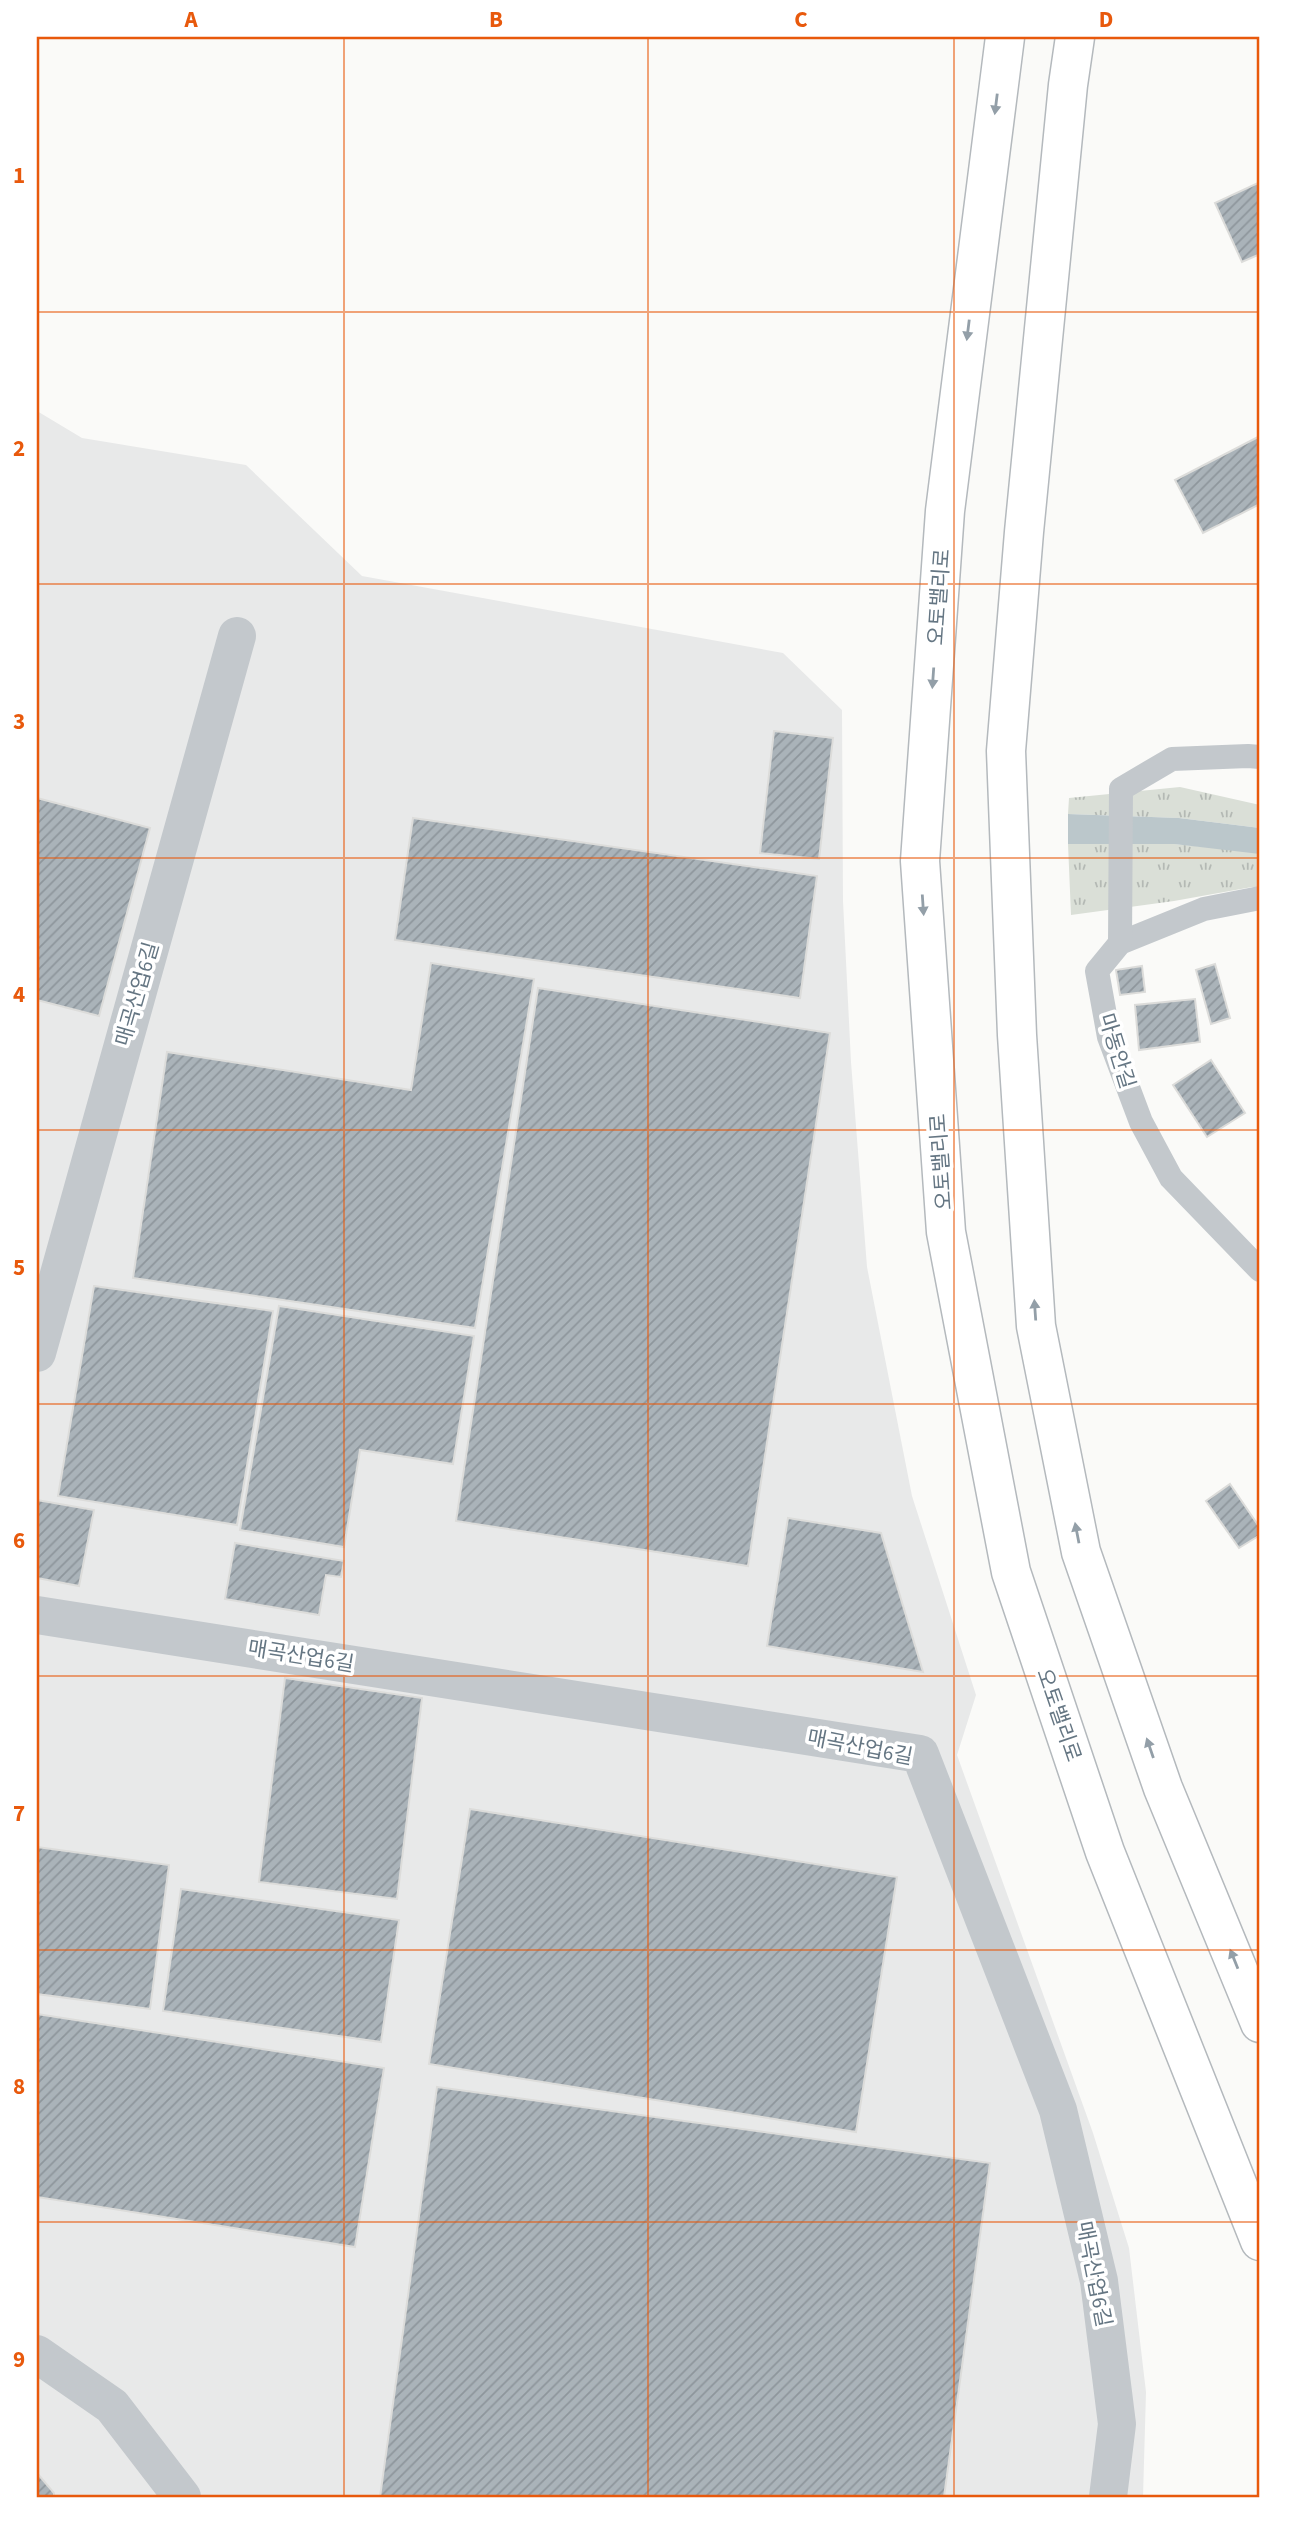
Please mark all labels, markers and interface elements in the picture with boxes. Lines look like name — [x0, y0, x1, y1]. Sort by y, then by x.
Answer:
text: A — [183, 3, 198, 36]
text: B — [489, 3, 503, 36]
text: C — [794, 3, 808, 36]
text: D — [1099, 3, 1113, 36]
one-way arrow — [991, 94, 1002, 116]
text: 1 — [13, 159, 25, 192]
one-way arrow — [962, 319, 973, 341]
text: 2 — [13, 432, 25, 465]
street label: 오토밸리로 — [921, 548, 957, 646]
one-way arrow — [927, 668, 938, 690]
text: 3 — [13, 705, 25, 738]
one-way arrow — [918, 894, 929, 916]
street label: 매곡산업6길 — [108, 938, 166, 1050]
text: 4 — [13, 978, 25, 1011]
street label: 마동안길 — [1091, 1010, 1143, 1092]
street label: 오토밸리로 — [923, 1113, 959, 1211]
text: 5 — [13, 1251, 25, 1284]
one-way arrow — [1029, 1298, 1040, 1320]
one-way arrow — [1071, 1522, 1082, 1544]
text: 6 — [13, 1524, 25, 1557]
street label: 매곡산업6길 — [246, 1633, 356, 1679]
street label: 오토밸리로 — [1029, 1664, 1089, 1766]
street label: 매곡산업6길 — [805, 1722, 915, 1772]
one-way arrow — [1144, 1738, 1155, 1759]
text: 7 — [13, 1797, 25, 1830]
one-way arrow — [1229, 1949, 1240, 1970]
text: 8 — [13, 2070, 25, 2103]
street label: 매곡산업6길 — [1069, 2219, 1119, 2329]
text: 9 — [13, 2343, 25, 2376]

